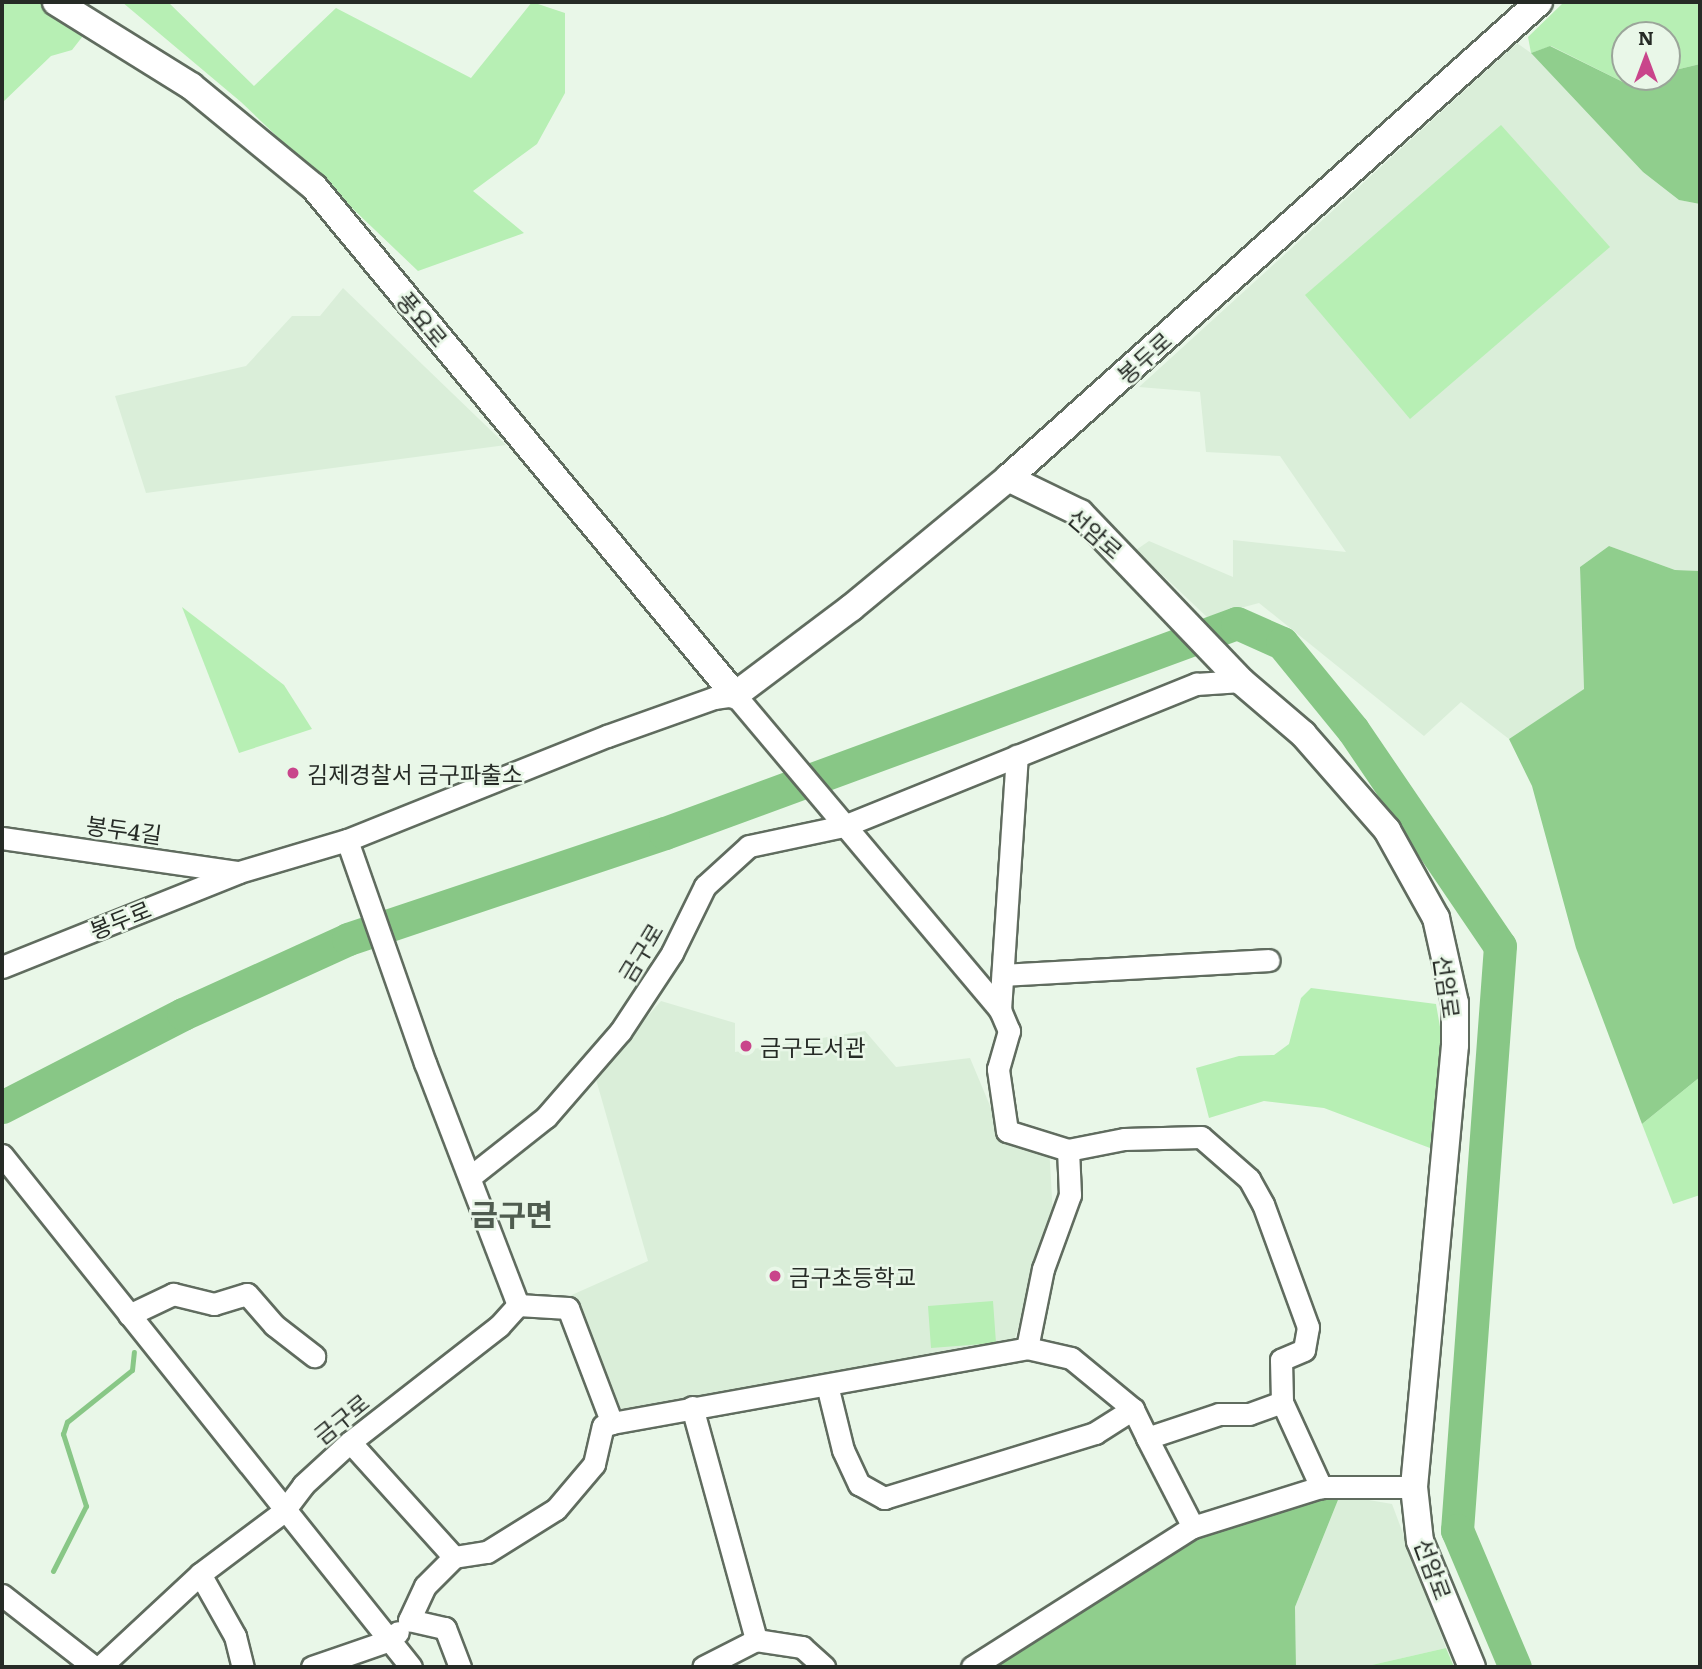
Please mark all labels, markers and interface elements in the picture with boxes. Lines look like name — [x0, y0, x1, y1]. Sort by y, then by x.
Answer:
north arrow — [1611, 21, 1681, 91]
text: N — [1638, 23, 1654, 51]
street label: 풍요로 — [392, 286, 454, 352]
street label: 봉두로 — [1111, 326, 1177, 388]
street label: 선암로 — [1063, 502, 1129, 564]
place label: 김제경찰서 금구파출소 — [307, 759, 523, 787]
marker: 김제경찰서 금구파출소 — [285, 765, 301, 781]
street label: 봉두4길 — [84, 810, 164, 848]
street label: 봉두로 — [85, 894, 155, 944]
street label: 금구로 — [612, 918, 668, 986]
street label: 선암로 — [1430, 954, 1466, 1020]
place label: 금구도서관 — [760, 1032, 866, 1060]
marker: 금구도서관 — [738, 1038, 754, 1054]
district label: 금구면 — [471, 1195, 553, 1231]
place label: 금구초등학교 — [789, 1262, 916, 1290]
marker: 금구초등학교 — [767, 1268, 783, 1284]
street label: 금구로 — [308, 1387, 374, 1449]
street label: 선암로 — [1410, 1534, 1458, 1604]

